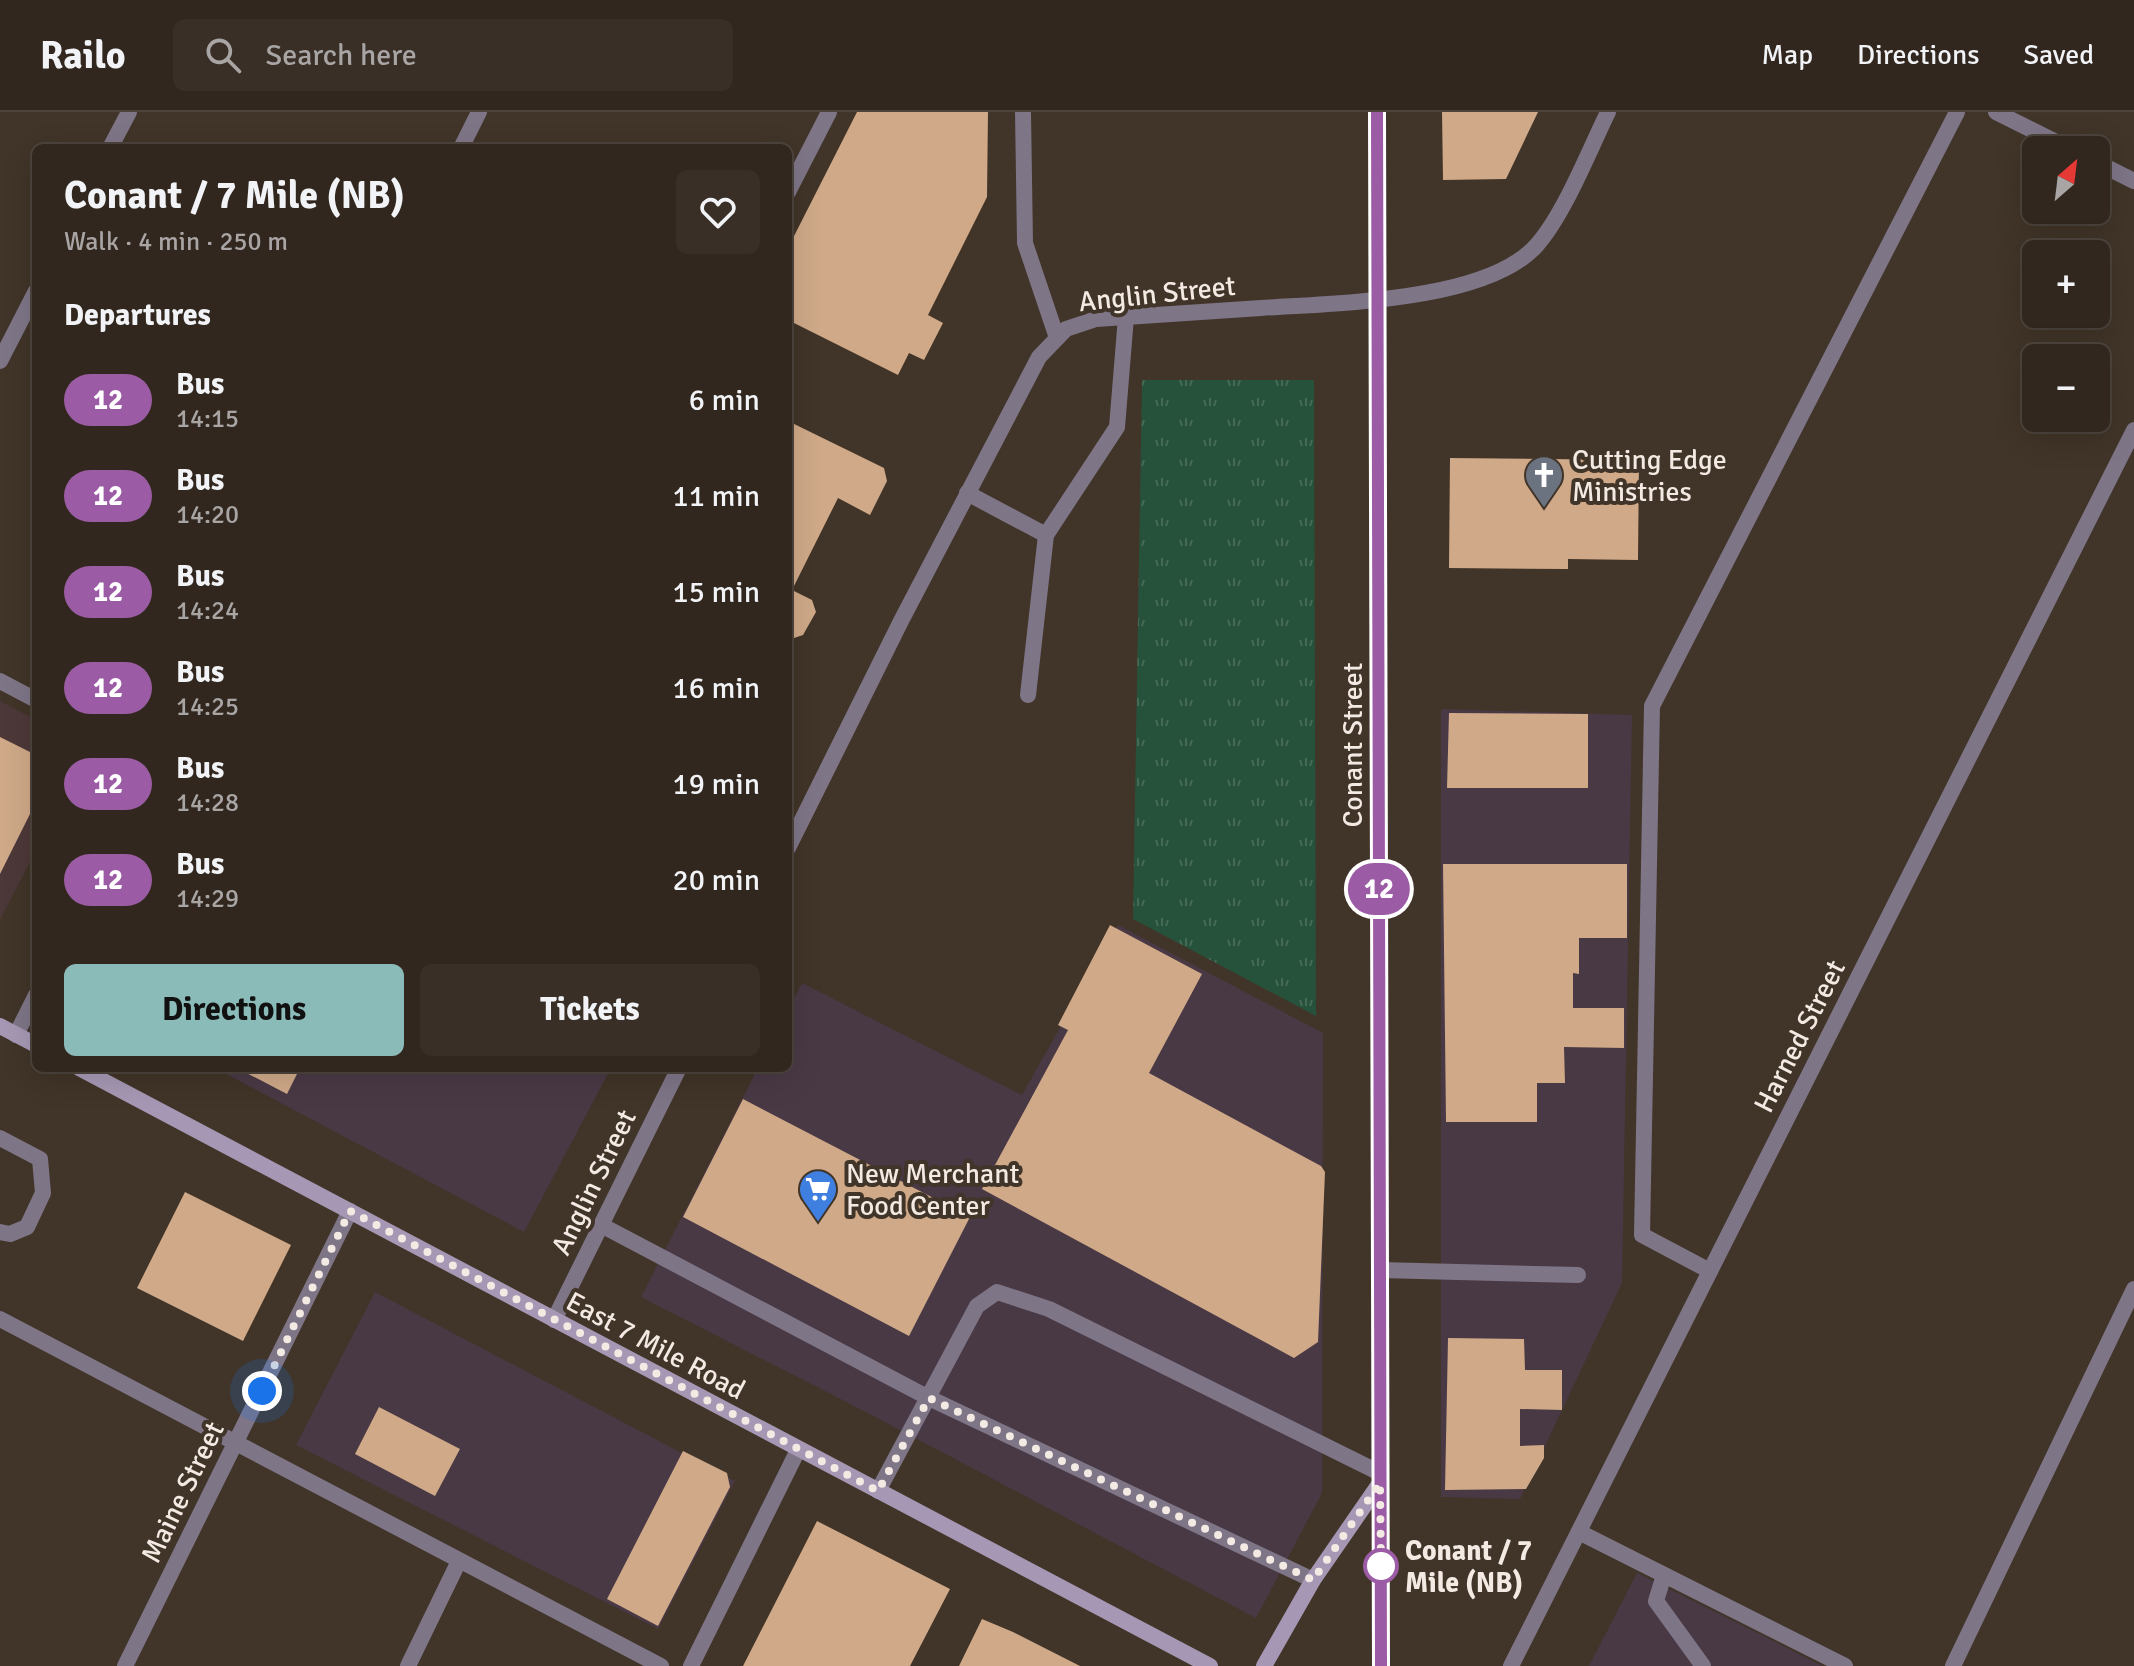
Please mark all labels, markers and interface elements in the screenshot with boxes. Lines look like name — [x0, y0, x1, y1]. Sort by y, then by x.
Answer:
search box — [173, 19, 733, 91]
text: Railo — [40, 32, 125, 79]
icon: search — [201, 33, 245, 77]
text: Search here — [265, 37, 417, 74]
text: Map — [1761, 38, 1813, 72]
text: Directions — [1857, 38, 1979, 72]
text: Saved — [2023, 38, 2094, 72]
north arrow — [2022, 136, 2110, 224]
map controls — [2022, 136, 2110, 432]
button: heart — [676, 170, 760, 254]
text: Conant / 7 Mile (NB) — [64, 172, 405, 219]
text: Walk · 4 min · 250 m — [64, 226, 288, 258]
button: + — [2022, 240, 2110, 328]
street label: Anglin Street — [1077, 269, 1237, 319]
text: Departures — [64, 297, 211, 334]
button: − — [2022, 344, 2110, 432]
text: Bus — [176, 366, 224, 403]
text: 6 min — [689, 382, 760, 419]
text: 12 — [93, 383, 123, 417]
text: 14:15 — [176, 403, 239, 435]
place label: Cutting Edge Ministries — [1572, 443, 1727, 509]
church icon: Cutting Edge Ministries — [1523, 454, 1565, 509]
text: Bus — [176, 462, 224, 499]
text: 11 min — [673, 478, 760, 515]
text: 12 — [93, 479, 123, 513]
text: 14:20 — [176, 499, 239, 531]
text: Bus — [176, 558, 224, 595]
text: 15 min — [673, 574, 760, 611]
text: 12 — [93, 575, 123, 609]
text: 14:24 — [176, 595, 239, 627]
text: Bus — [176, 654, 224, 691]
street label: Conant Street — [1336, 662, 1370, 827]
text: 16 min — [673, 670, 760, 707]
text: 12 — [93, 671, 123, 705]
text: 14:25 — [176, 691, 239, 723]
text: Bus — [176, 750, 224, 787]
text: 19 min — [673, 766, 760, 803]
text: 12 — [93, 767, 123, 801]
text: 14:28 — [176, 787, 239, 819]
text: Bus — [176, 846, 224, 883]
text: 20 min — [673, 862, 760, 899]
text: 12 — [93, 863, 123, 897]
line badge: 12 — [1343, 863, 1415, 915]
text: 12 — [1364, 872, 1394, 906]
text: 14:29 — [176, 883, 239, 915]
street label: Harned Street — [1747, 954, 1853, 1118]
button: Directions — [64, 964, 404, 1056]
button: Tickets — [420, 964, 760, 1056]
street label: Anglin Street — [544, 1104, 644, 1261]
place label: New Merchant Food Center — [846, 1157, 1019, 1223]
supermarket icon: New Merchant Food Center — [797, 1168, 839, 1223]
street label: East 7 Mile Road — [560, 1284, 751, 1407]
your location — [242, 1371, 282, 1411]
street label: Maine Street — [134, 1416, 232, 1569]
place label: Conant / 7 Mile (NB) — [1405, 1534, 1532, 1600]
marker: Conant / 7 Mile (NB) — [1364, 1549, 1398, 1583]

